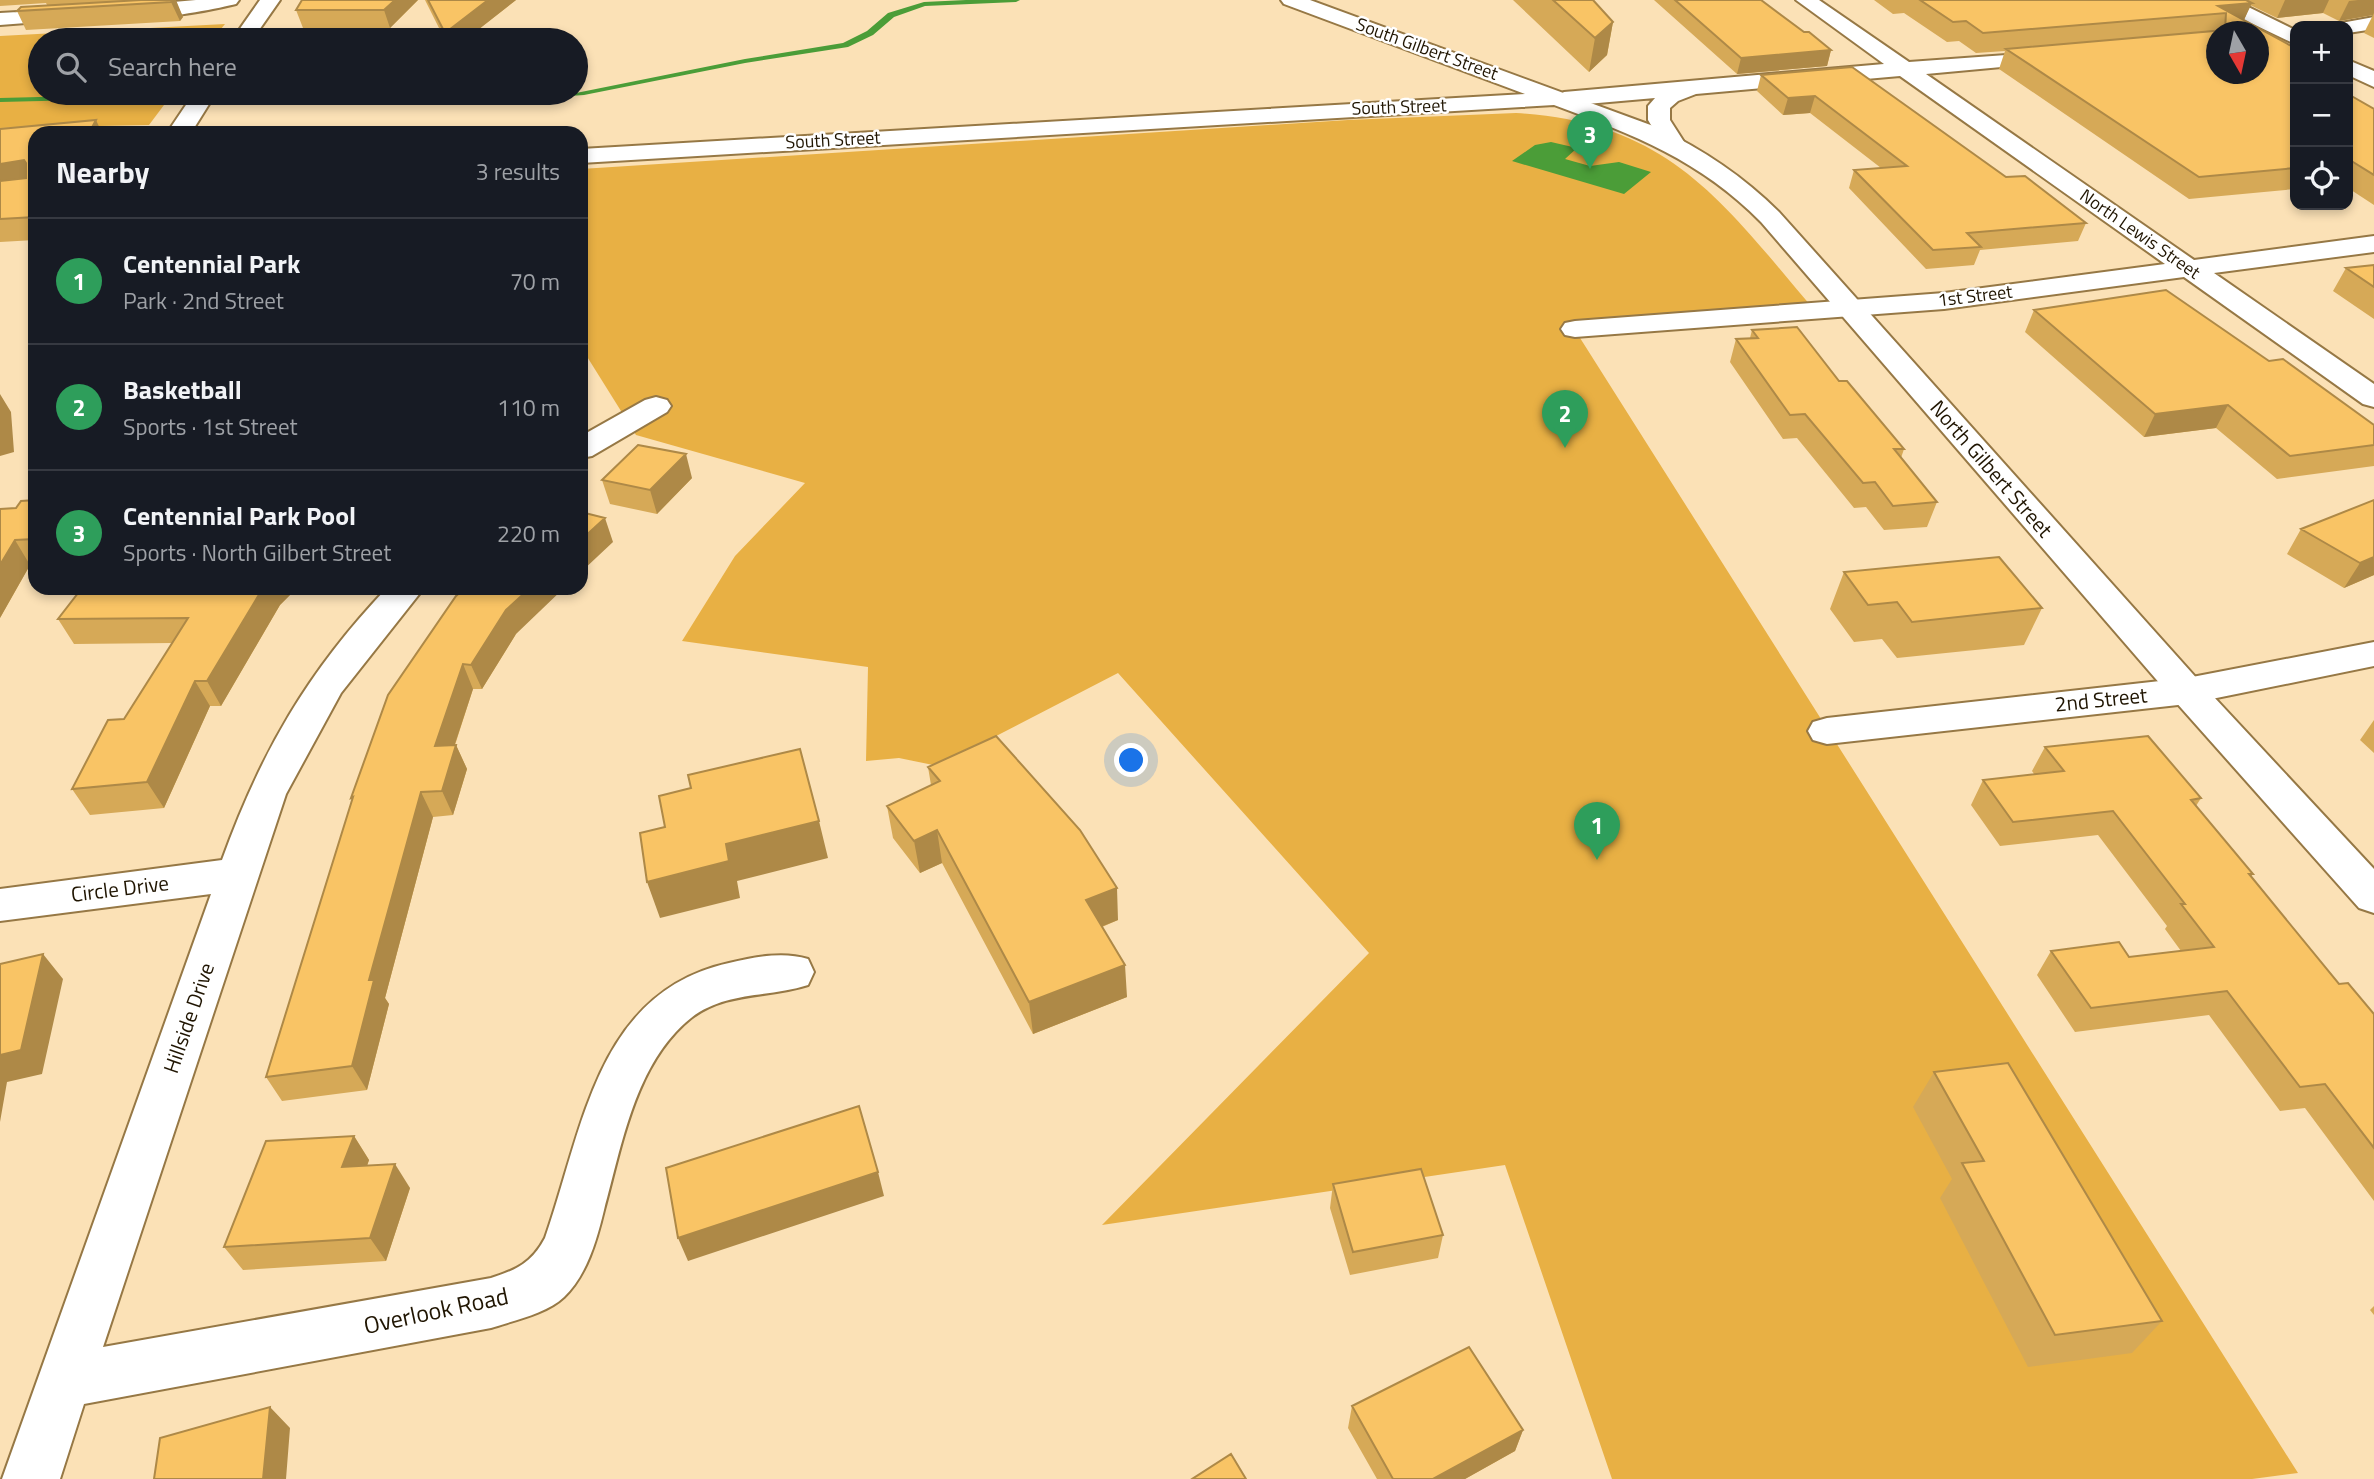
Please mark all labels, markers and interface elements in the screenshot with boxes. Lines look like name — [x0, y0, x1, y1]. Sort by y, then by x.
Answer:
street label: South Gilbert Street — [1352, 10, 1503, 87]
north arrow — [2206, 21, 2269, 84]
map controls — [2290, 21, 2353, 210]
button: + — [2290, 21, 2353, 84]
search box — [28, 28, 588, 105]
text: Search here — [108, 47, 237, 86]
icon: search — [52, 48, 90, 86]
button: − — [2290, 84, 2353, 147]
street label: South Street — [1351, 91, 1448, 122]
pin: 3 — [1567, 111, 1613, 169]
street label: South Street — [785, 123, 882, 155]
button: locate — [2290, 147, 2353, 210]
text: Nearby — [56, 149, 149, 195]
text: 3 results — [476, 154, 560, 189]
street label: North Lewis Street — [2075, 182, 2207, 286]
text: Centennial Park — [123, 244, 300, 283]
text: 1 — [73, 264, 85, 299]
text: 70 m — [510, 264, 560, 299]
street label: 1st Street — [1936, 277, 2015, 313]
text: Park · 2nd Street — [123, 283, 284, 318]
text: Basketball — [123, 370, 242, 409]
text: 2 — [73, 390, 85, 425]
text: 110 m — [497, 390, 560, 425]
pin: 2 — [1542, 390, 1588, 448]
street label: North Gilbert Street — [1923, 393, 2061, 545]
text: Sports · 1st Street — [123, 409, 298, 444]
text: Centennial Park Pool — [123, 496, 356, 535]
text: 3 — [73, 516, 85, 551]
text: 220 m — [497, 516, 560, 551]
text: Sports · North Gilbert Street — [123, 535, 391, 570]
street label: 2nd Street — [2053, 678, 2149, 720]
your location — [1114, 743, 1148, 777]
pin: 1 — [1574, 802, 1620, 860]
street label: Circle Drive — [69, 866, 171, 910]
street label: Hillside Drive — [154, 958, 222, 1077]
street label: Overlook Road — [360, 1277, 512, 1343]

